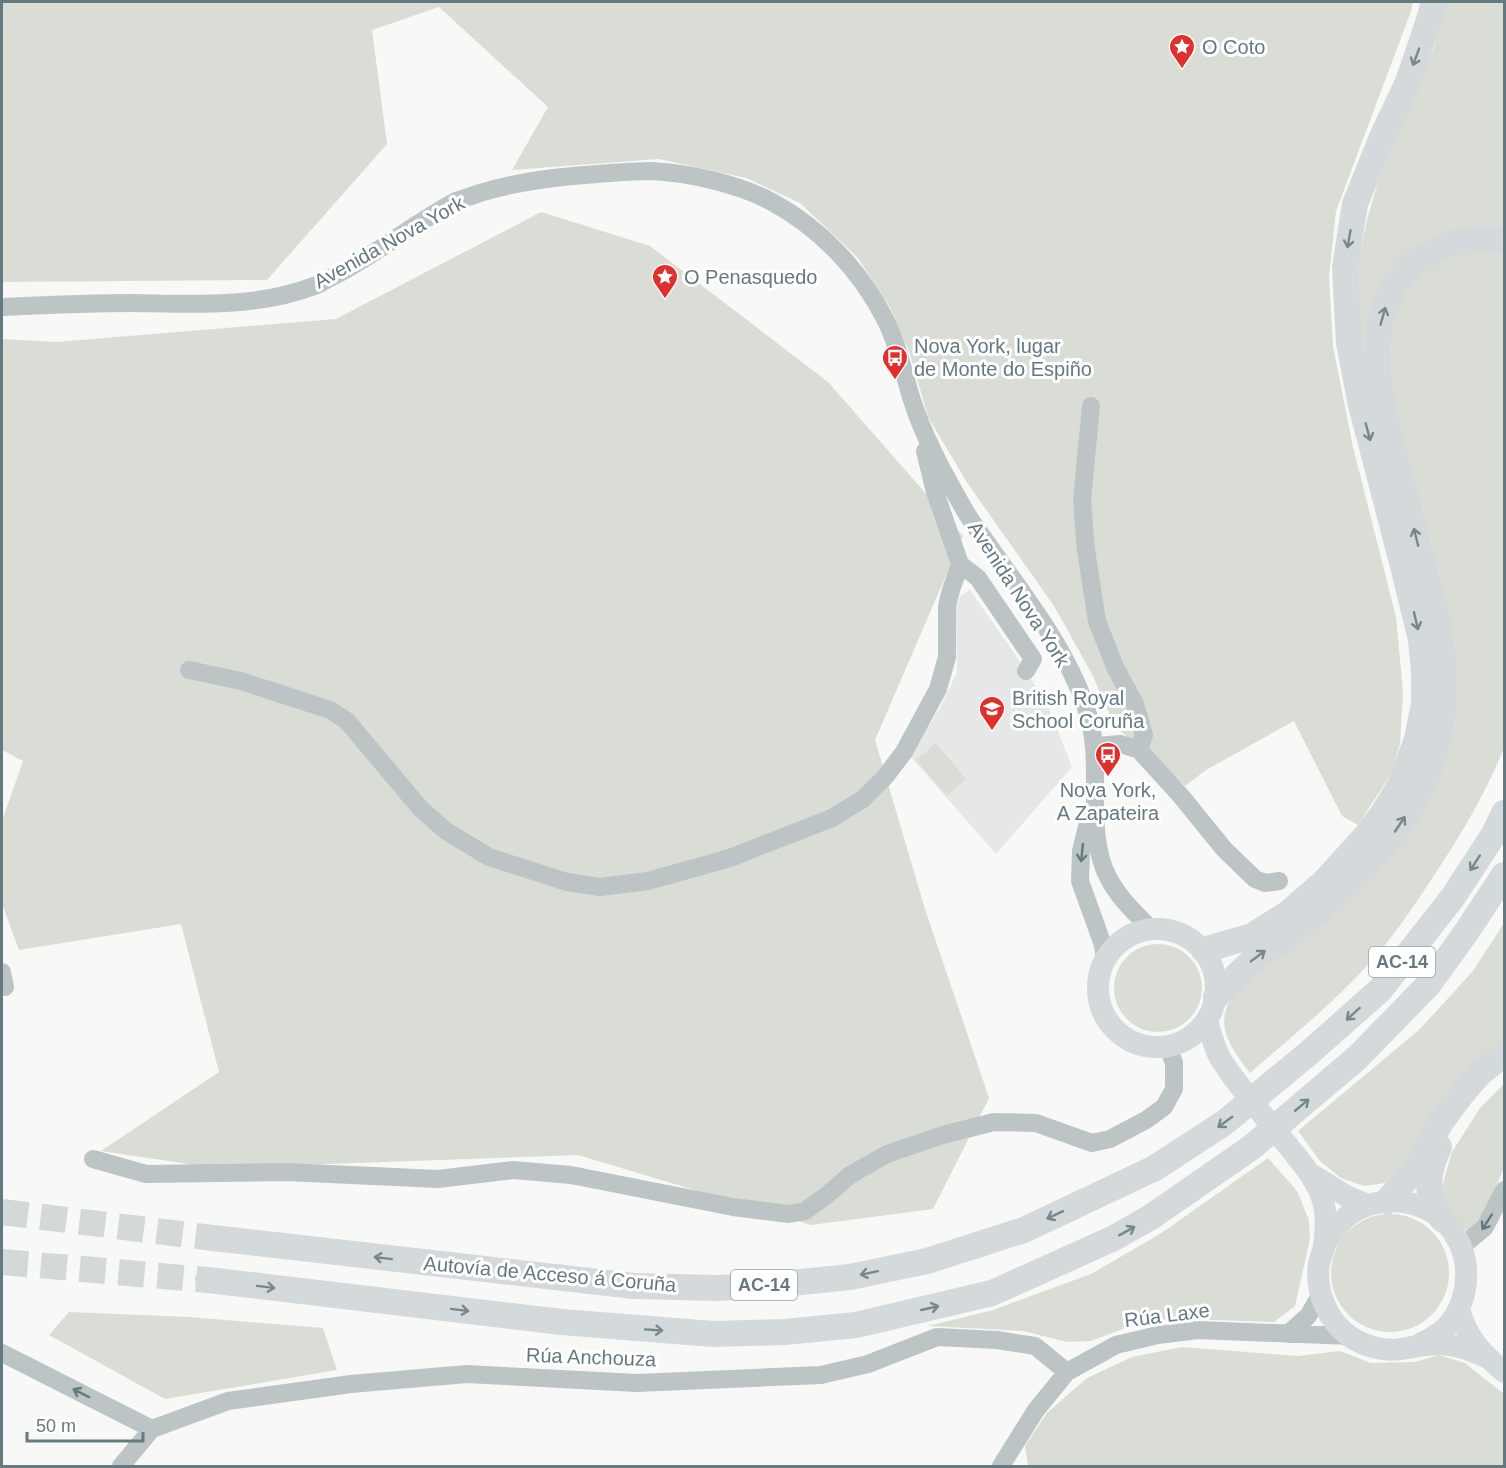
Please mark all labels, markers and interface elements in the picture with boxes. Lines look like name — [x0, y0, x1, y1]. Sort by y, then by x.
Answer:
place icon: O Coto — [1167, 32, 1197, 70]
place label: O Coto — [1202, 36, 1265, 58]
one-way arrow — [1410, 47, 1421, 66]
street label: Avenida Nova York — [310, 191, 469, 293]
one-way arrow — [1344, 229, 1355, 249]
place icon: O Penasquedo — [650, 262, 680, 300]
place label: O Penasquedo — [684, 266, 817, 288]
one-way arrow — [1377, 307, 1389, 326]
place label: Nova York, lugar de Monte do Espiño — [914, 335, 1092, 380]
bus stop icon: Nova York, lugar de Monte do Espiño — [880, 343, 910, 381]
one-way arrow — [1363, 422, 1374, 441]
street label: Avenida Nova York — [964, 517, 1075, 672]
one-way arrow — [1410, 527, 1421, 546]
one-way arrow — [1411, 611, 1423, 630]
place label: British Royal School Coruña — [1012, 687, 1145, 732]
school or university icon: British Royal School Coruña — [977, 694, 1007, 732]
bus stop icon: Nova York, A Zapateira — [1093, 740, 1123, 778]
place label: Nova York, A Zapateira — [1057, 779, 1160, 824]
one-way arrow — [1394, 816, 1406, 833]
one-way arrow — [1076, 842, 1087, 862]
one-way arrow — [1469, 854, 1481, 871]
road number: AC-14 — [1369, 947, 1435, 977]
one-way arrow — [1250, 950, 1266, 963]
one-way arrow — [1346, 1007, 1361, 1021]
one-way arrow — [1294, 1098, 1310, 1111]
one-way arrow — [1218, 1116, 1234, 1128]
one-way arrow — [1046, 1210, 1064, 1222]
one-way arrow — [1480, 1213, 1492, 1230]
one-way arrow — [1117, 1225, 1135, 1236]
one-way arrow — [373, 1252, 393, 1263]
street label: Autovía de Acceso á Coruña — [423, 1252, 678, 1296]
one-way arrow — [860, 1268, 879, 1279]
road number: AC-14 — [731, 1270, 797, 1300]
one-way arrow — [255, 1282, 275, 1293]
street label: Rúa Laxe — [1123, 1299, 1211, 1331]
one-way arrow — [920, 1301, 939, 1313]
one-way arrow — [449, 1305, 469, 1316]
one-way arrow — [643, 1324, 663, 1335]
street label: Rúa Anchouza — [526, 1344, 657, 1370]
one-way arrow — [72, 1387, 90, 1398]
scale bar — [27, 1405, 142, 1443]
text: 50 m — [36, 1416, 76, 1436]

